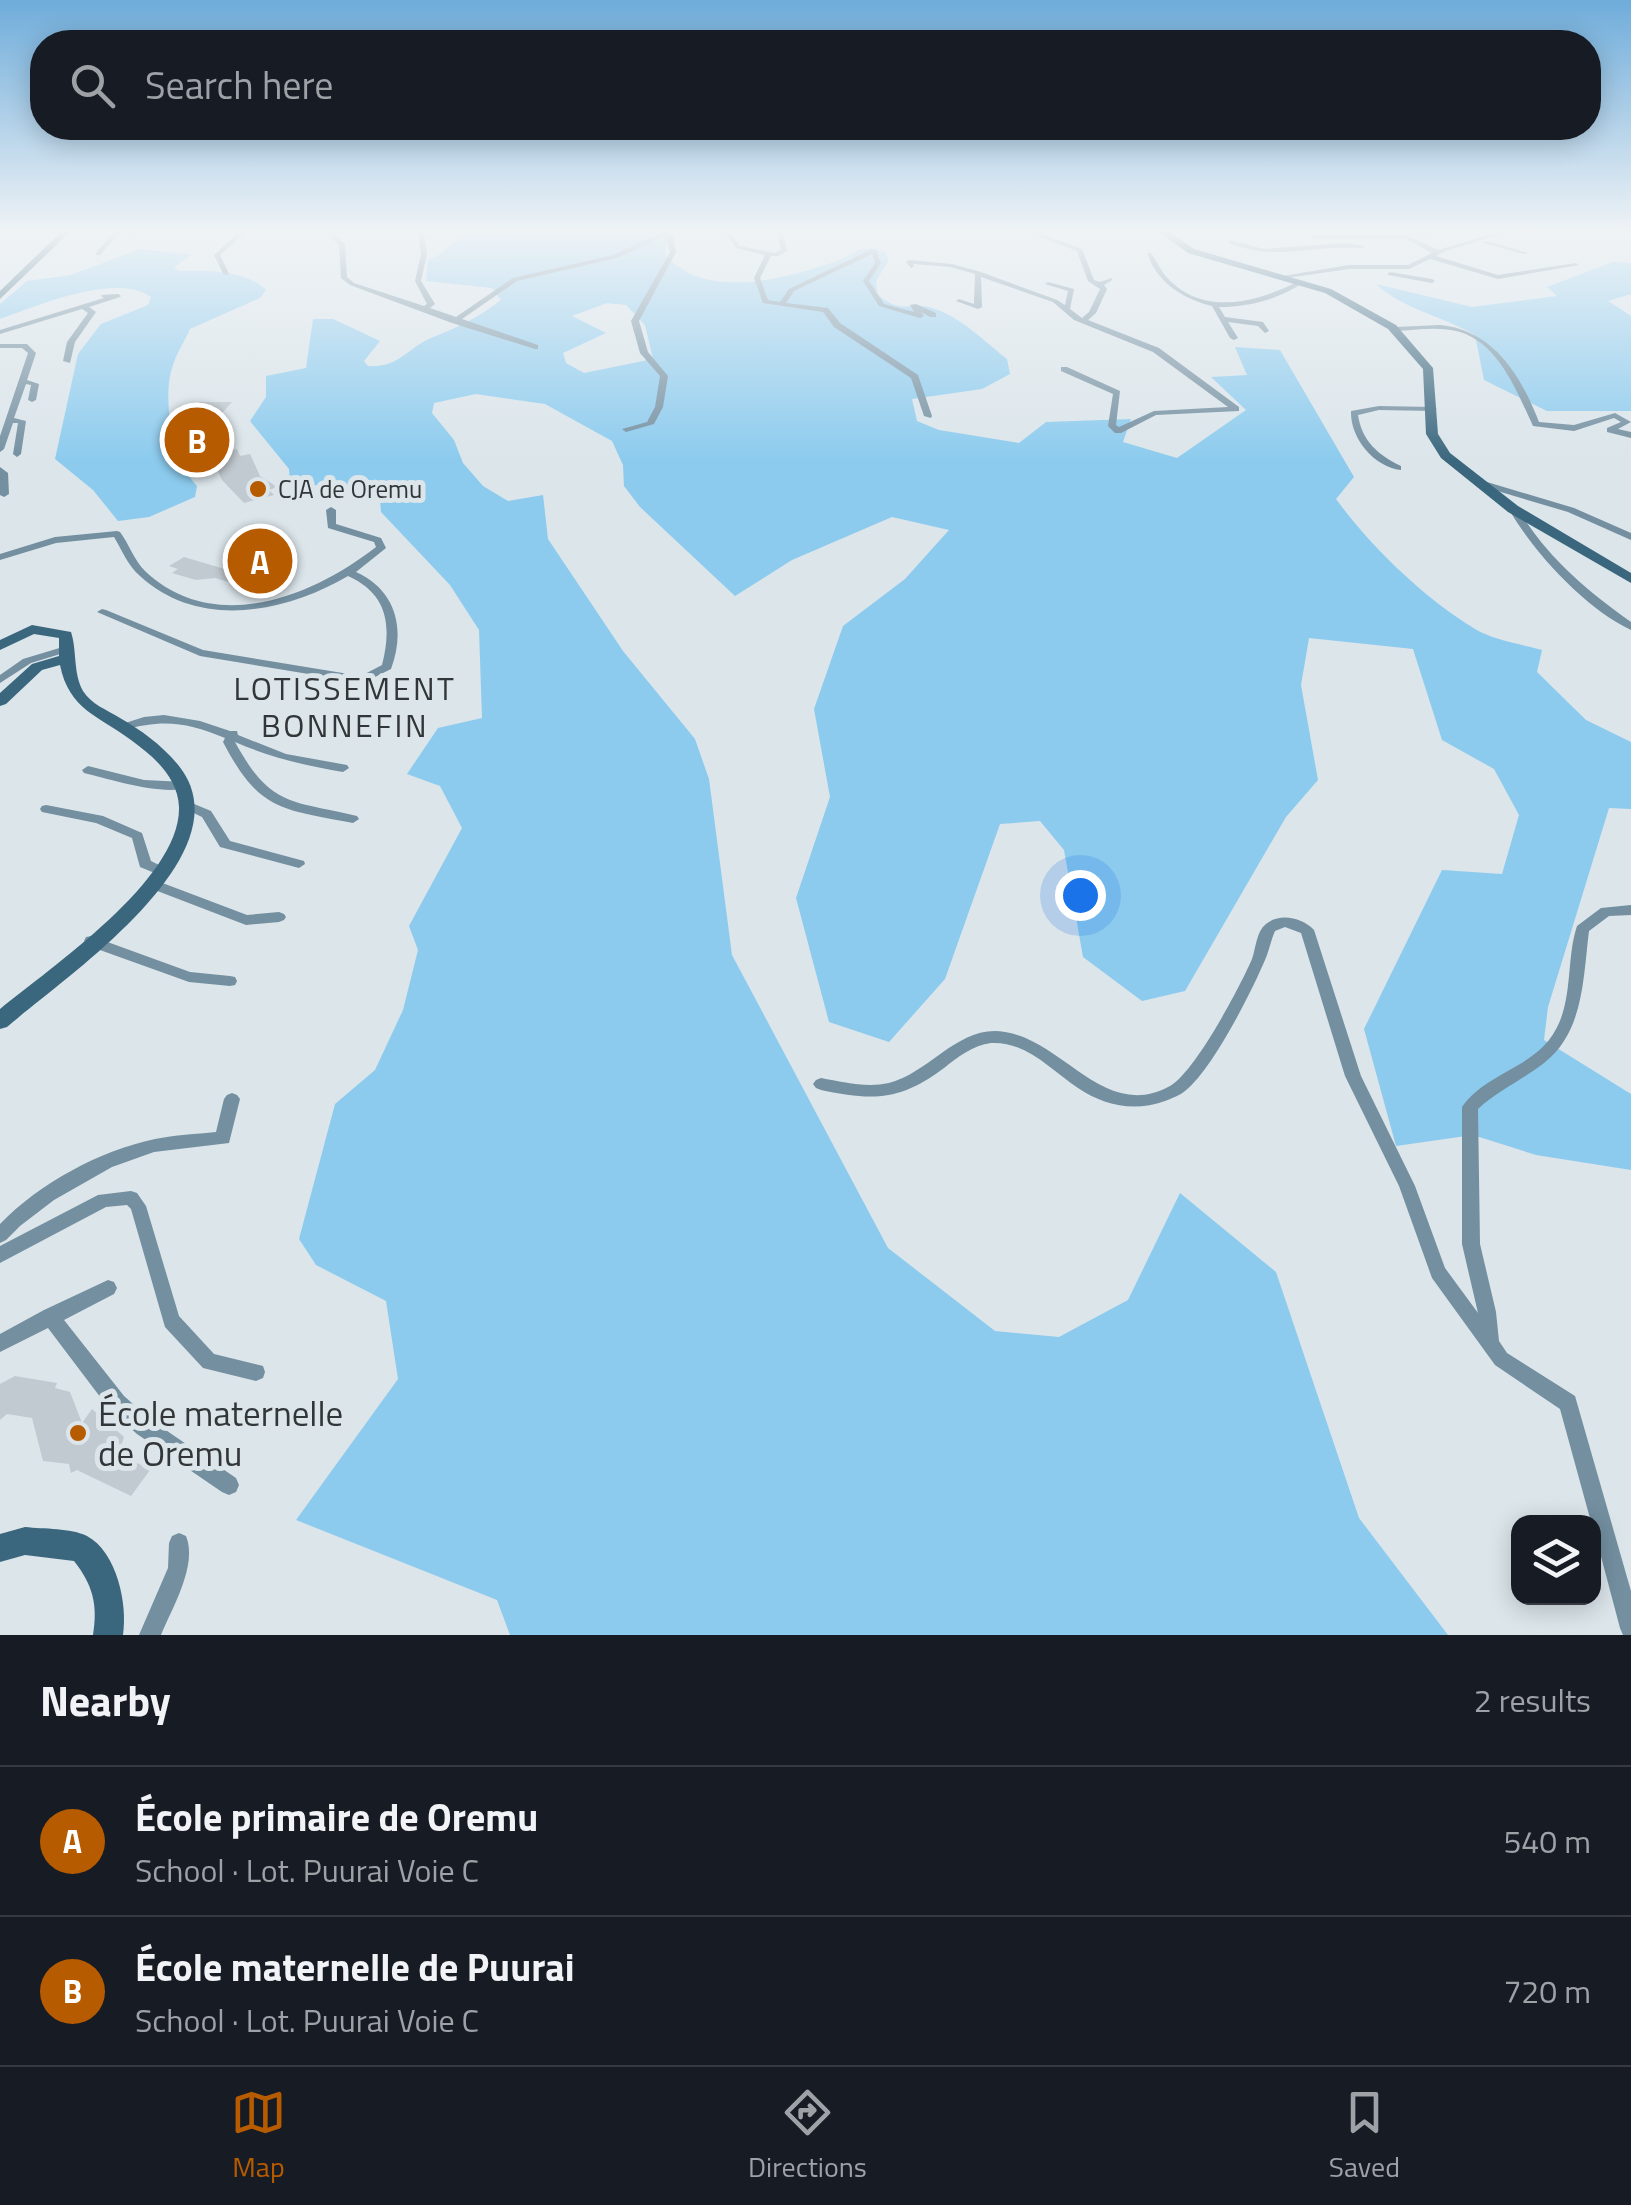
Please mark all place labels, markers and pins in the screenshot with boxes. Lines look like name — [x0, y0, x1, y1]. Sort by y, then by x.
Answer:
pin: B — [164, 402, 230, 478]
place label: CJA de Oremu — [278, 470, 422, 508]
marker: CJA de Oremu — [247, 478, 269, 500]
pin: A — [228, 524, 292, 598]
place label: École maternelle de Oremu — [98, 1386, 343, 1480]
marker: École maternelle de Oremu — [67, 1422, 89, 1444]

